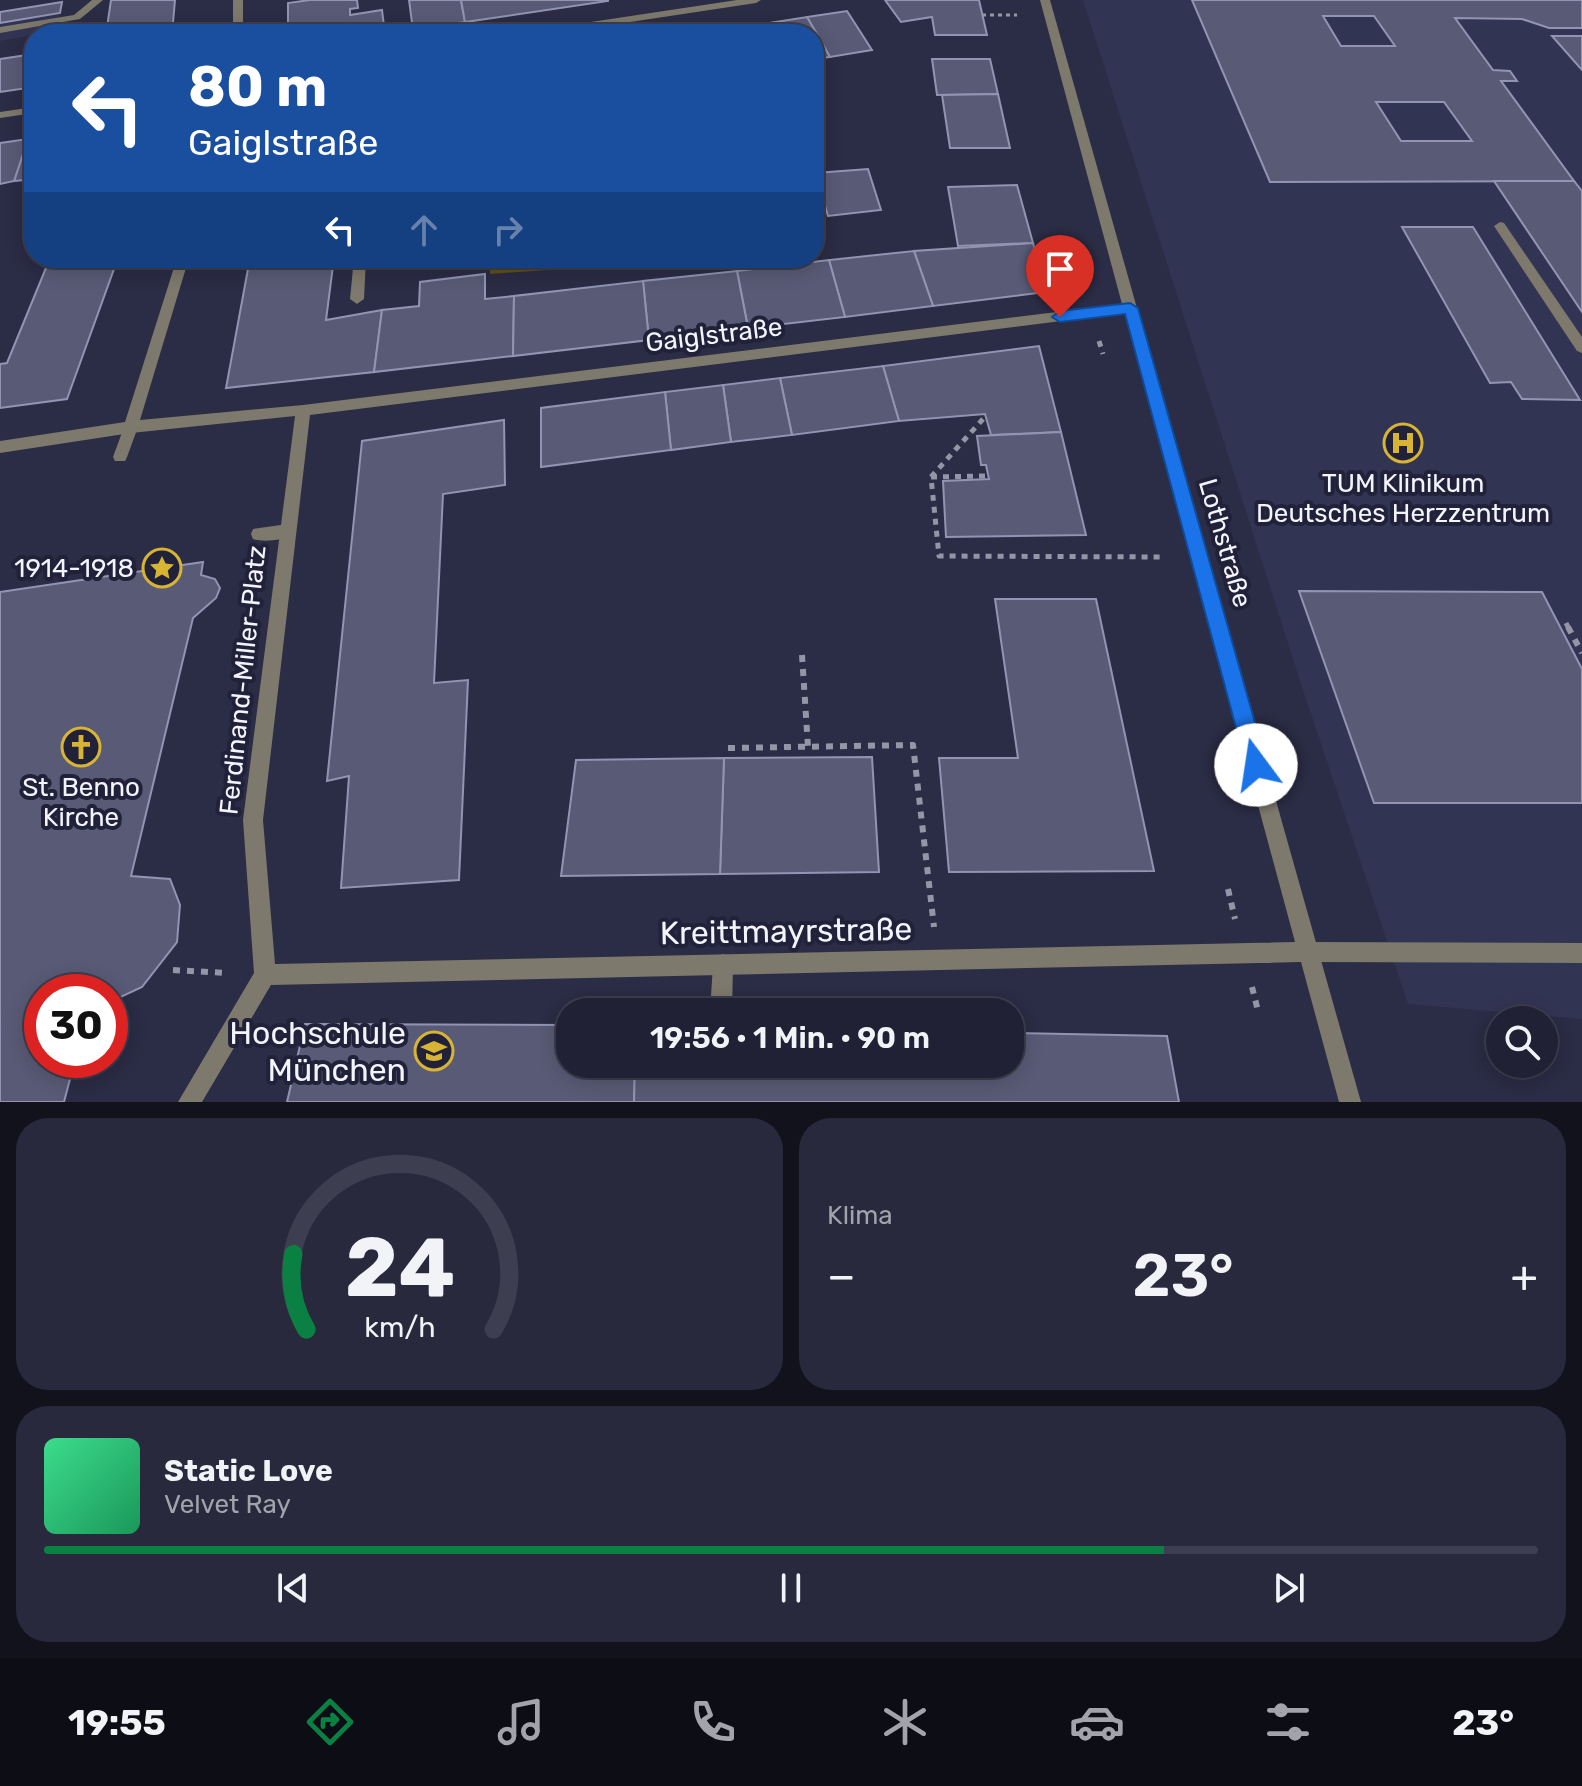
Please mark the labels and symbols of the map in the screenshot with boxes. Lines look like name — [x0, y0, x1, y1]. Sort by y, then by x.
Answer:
pin — [1026, 235, 1094, 317]
street label: Gaiglstraße — [644, 311, 784, 359]
hospital icon: TUM Klinikum Deutsches Herzzentrum — [1382, 422, 1424, 464]
place label: TUM Klinikum Deutsches Herzzentrum — [1256, 468, 1550, 529]
street label: Lothstraße — [1192, 475, 1258, 611]
street label: Ferdinand-Miller-Platz — [213, 544, 273, 816]
place icon: 1914-1918 — [141, 547, 183, 589]
place label: 1914-1918 — [14, 553, 134, 584]
position arrow — [1214, 723, 1298, 807]
church icon: St. Benno Kirche — [60, 726, 102, 768]
place label: St. Benno Kirche — [22, 772, 140, 833]
street label: Kreittmayrstraße — [659, 910, 913, 952]
speed limit sign: 30 — [24, 974, 128, 1078]
place label: Hochschule München — [229, 1014, 406, 1089]
school or university icon: Hochschule München — [413, 1030, 455, 1072]

